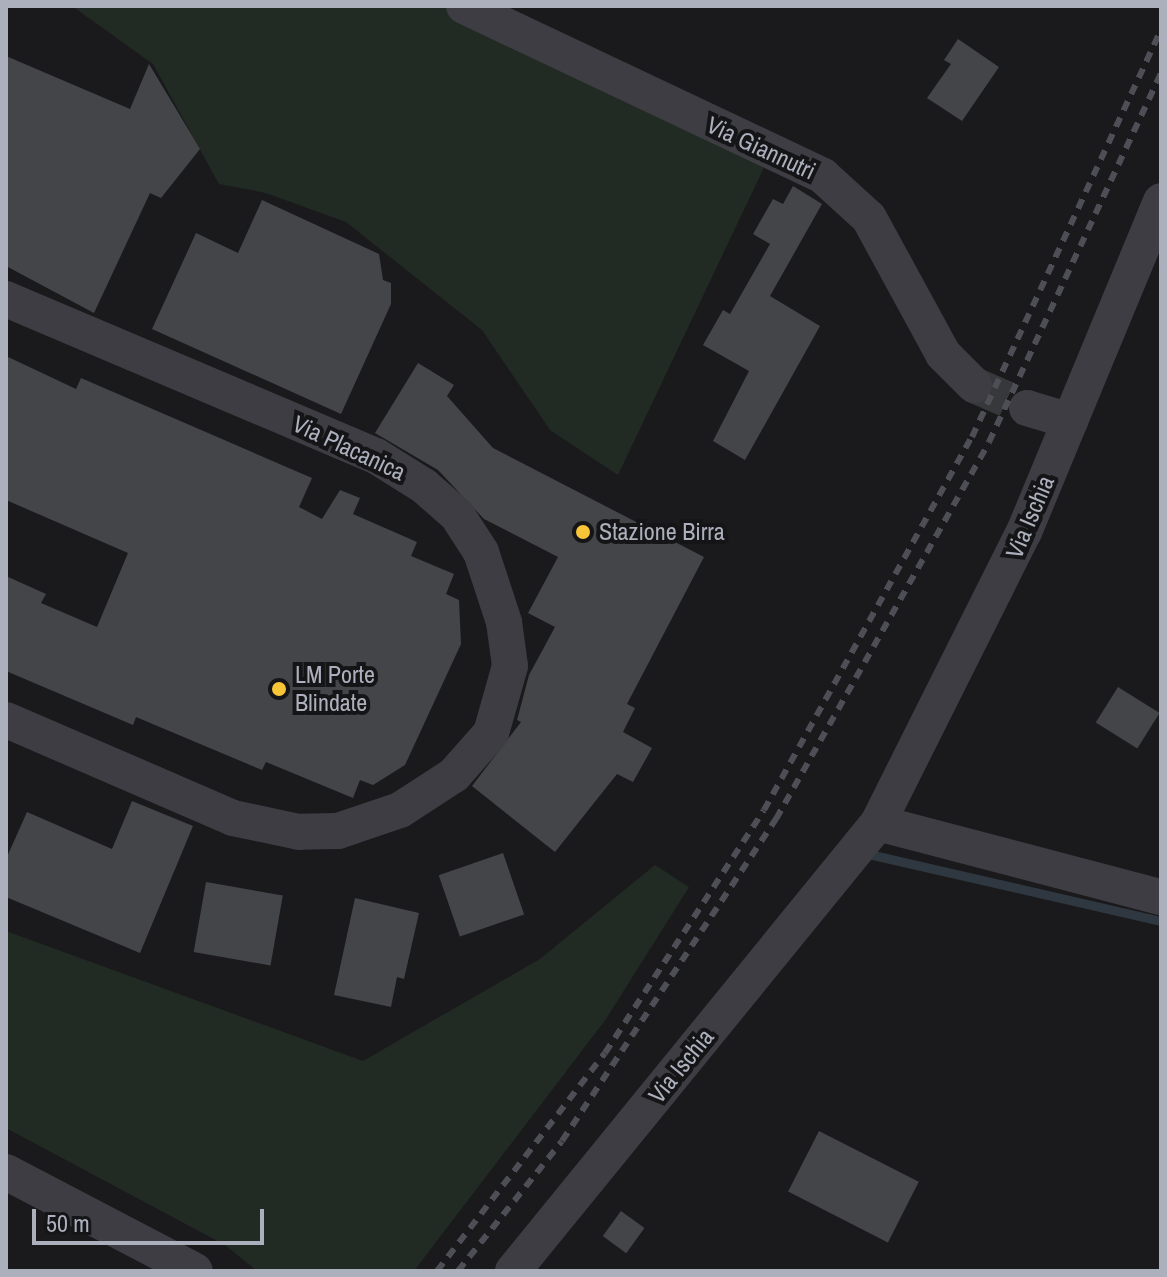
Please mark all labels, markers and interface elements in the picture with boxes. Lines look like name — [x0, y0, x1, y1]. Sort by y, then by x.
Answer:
street label: Via Giannutri — [702, 110, 820, 186]
street label: Via Placanica — [288, 409, 410, 487]
street label: Via Ischia — [1000, 471, 1060, 563]
place label: Stazione Birra — [599, 518, 725, 546]
marker: Stazione Birra — [574, 523, 592, 541]
place label: LM Porte Blindate — [295, 661, 375, 717]
marker: LM Porte Blindate — [270, 680, 288, 698]
street label: Via Ischia — [642, 1023, 720, 1109]
scale bar — [36, 1193, 268, 1243]
text: 50 m — [46, 1207, 90, 1239]

